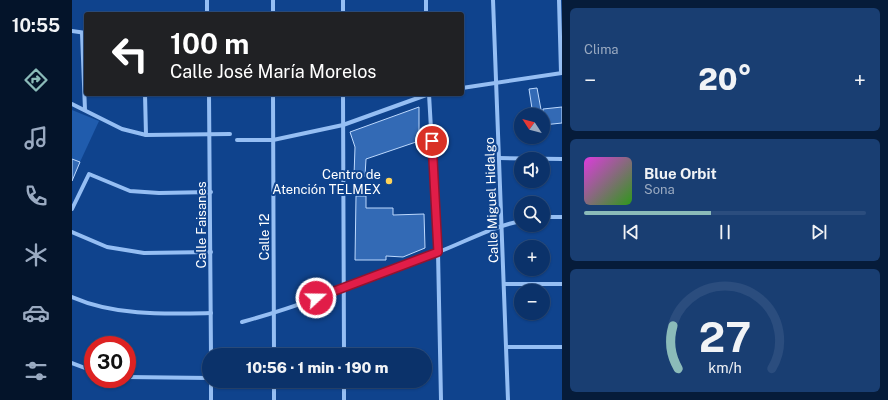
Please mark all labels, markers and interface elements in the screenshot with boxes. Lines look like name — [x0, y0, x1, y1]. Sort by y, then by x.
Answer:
text: 10:55 — [12, 15, 60, 36]
text: 100 m — [170, 27, 249, 60]
icon: left — [104, 28, 156, 80]
text: Clima — [584, 42, 619, 57]
text: Calle José María Morelos — [170, 61, 376, 82]
text: 20° — [698, 61, 752, 97]
icon: directions — [22, 66, 50, 94]
text: − — [584, 67, 596, 93]
text: + — [854, 67, 866, 93]
north arrow — [514, 108, 550, 144]
map controls — [514, 108, 550, 320]
icon: music — [22, 124, 50, 152]
pin — [415, 124, 449, 158]
icon: arrive — [421, 130, 443, 152]
street label: Calle Miguel Hidalgo — [482, 137, 501, 263]
button: sound — [514, 152, 550, 188]
text: Blue Orbit — [644, 165, 717, 182]
place label: Centro de Atención TELMEX — [272, 167, 381, 197]
marker: Centro de Atención TELMEX — [384, 176, 394, 186]
street label: Calle Faisanes — [194, 181, 209, 269]
icon: phone — [22, 182, 50, 210]
text: Sona — [644, 182, 675, 197]
button: search — [514, 196, 550, 232]
street label: Calle 12 — [257, 213, 272, 260]
icon: previous — [620, 221, 642, 243]
icon: pause — [714, 221, 736, 243]
icon: next — [808, 221, 830, 243]
button: + — [514, 240, 550, 276]
icon: climate — [22, 241, 50, 269]
position arrow — [295, 277, 337, 319]
button: − — [514, 284, 550, 320]
icon: car — [22, 299, 50, 327]
text: 27 — [699, 311, 751, 360]
speed limit sign: 30 — [84, 336, 136, 388]
icon: filters — [22, 357, 50, 385]
text: km/h — [708, 358, 742, 375]
text: 10:56 · 1 min · 190 m — [246, 359, 388, 376]

